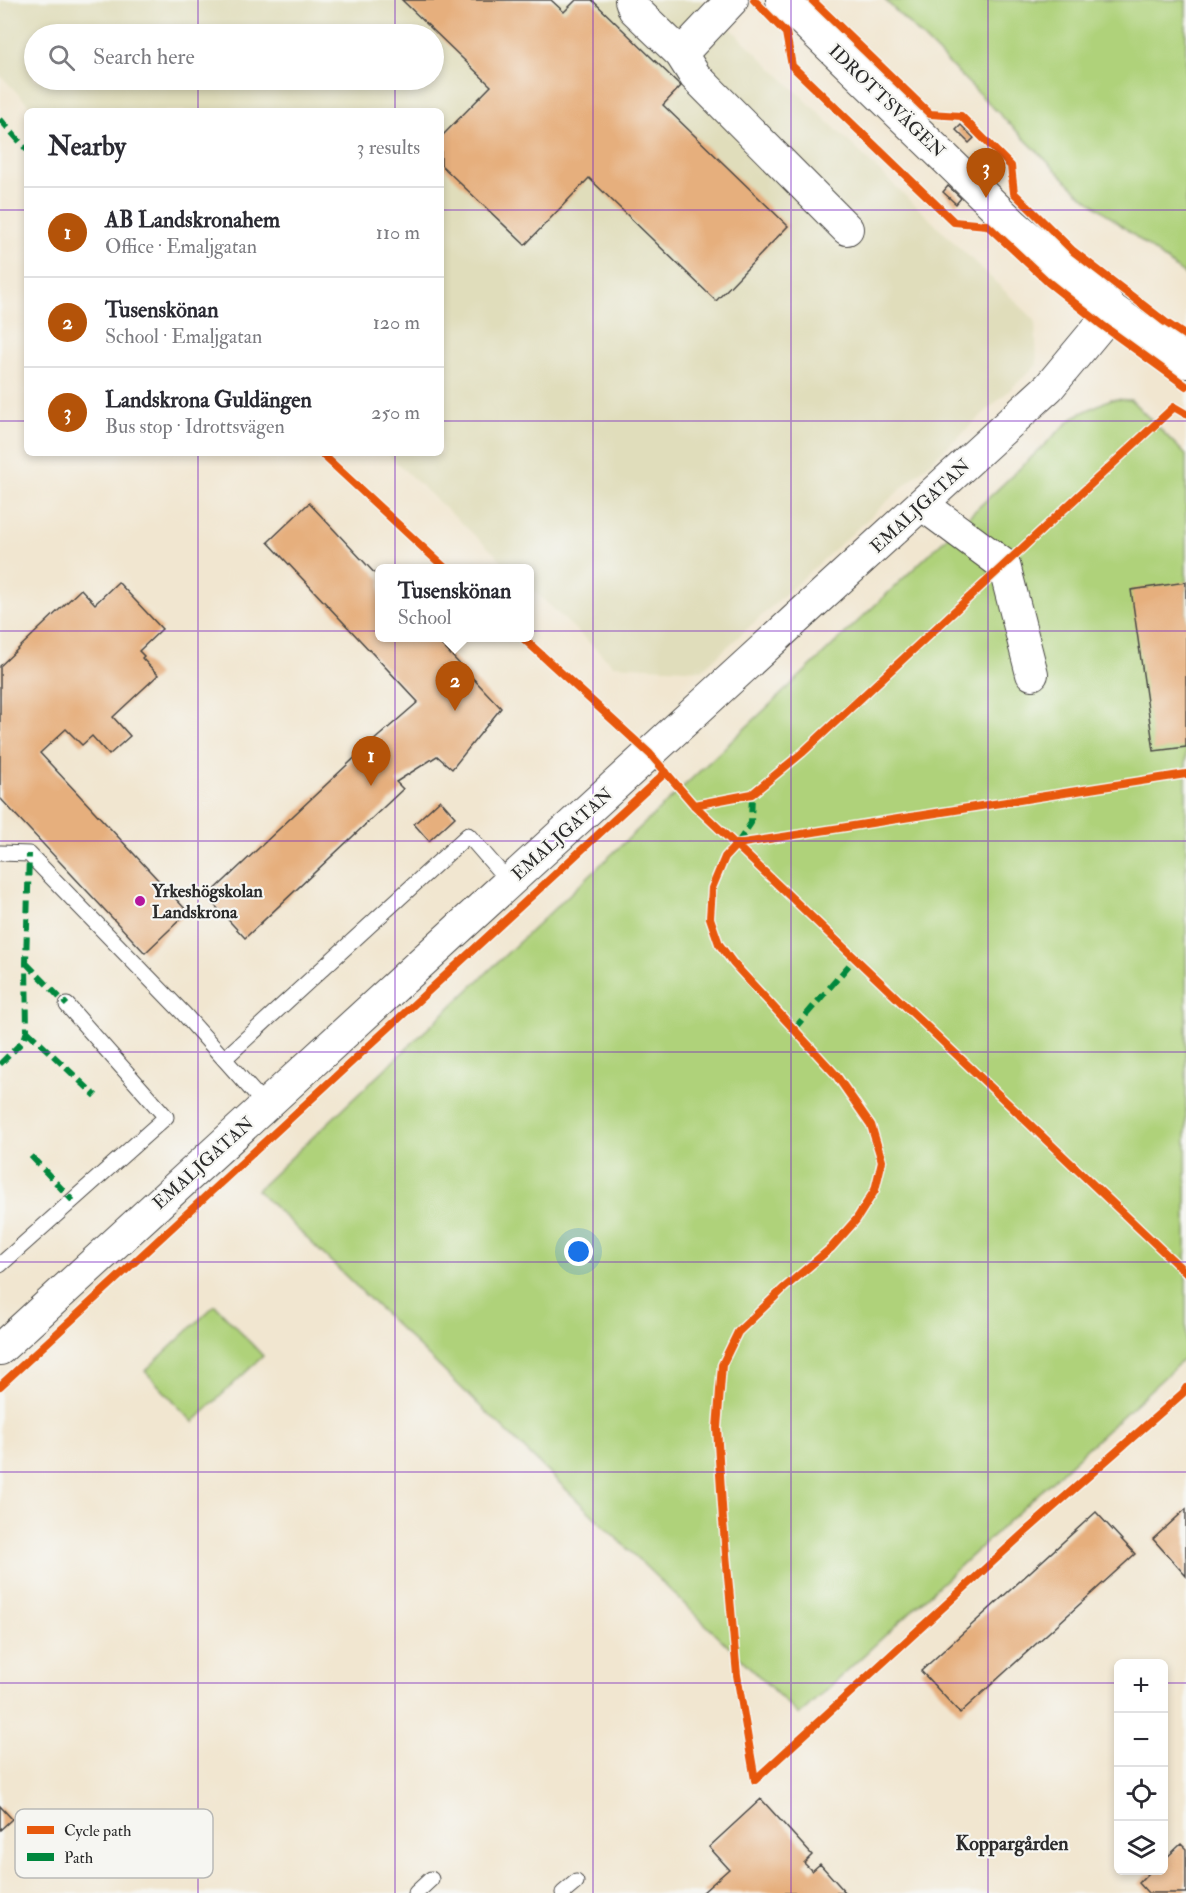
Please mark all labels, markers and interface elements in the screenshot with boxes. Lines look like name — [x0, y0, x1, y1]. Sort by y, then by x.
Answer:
search box — [24, 24, 444, 90]
street label: IDROTTSVÄGEN — [824, 40, 950, 163]
icon: search — [45, 41, 78, 74]
text: Search here — [93, 43, 195, 71]
text: Nearby — [48, 131, 126, 163]
text: 3 results — [357, 135, 420, 160]
pin: 3 — [966, 148, 1006, 198]
text: AB Landskronahem — [105, 206, 280, 234]
text: 1 — [64, 220, 71, 245]
text: 110 m — [376, 220, 420, 245]
text: Office · Emaljgatan — [105, 234, 257, 259]
text: Tusenskönan — [105, 296, 219, 324]
text: 2 — [62, 310, 73, 335]
text: 120 m — [373, 310, 420, 335]
text: School · Emaljgatan — [105, 324, 262, 349]
text: Landskrona Guldängen — [105, 386, 312, 414]
text: 3 — [64, 400, 71, 425]
text: 250 m — [371, 400, 420, 425]
text: Bus stop · Idrottsvägen — [105, 414, 285, 439]
street label: EMALJGATAN — [866, 454, 975, 558]
popup — [375, 564, 534, 642]
text: Tusenskönan — [398, 577, 511, 605]
text: School — [398, 605, 452, 630]
pin: 2 — [436, 662, 474, 711]
pin: 1 — [352, 736, 391, 786]
street label: EMALJGATAN — [507, 783, 618, 886]
place label: Yrkeshögskolan Landskrona — [151, 880, 263, 924]
marker: Yrkeshögskolan Landskrona — [133, 894, 147, 908]
street label: EMALJGATAN — [148, 1112, 259, 1215]
your location — [564, 1237, 593, 1266]
map controls — [1114, 1659, 1168, 1875]
button: + — [1114, 1659, 1168, 1713]
button: − — [1114, 1713, 1168, 1767]
button: locate — [1114, 1767, 1168, 1821]
legend — [15, 1809, 213, 1878]
text: Cycle path — [64, 1821, 132, 1842]
button: layers — [1114, 1821, 1168, 1875]
district label: Koppargården — [956, 1831, 1069, 1857]
text: Path — [64, 1848, 94, 1868]

